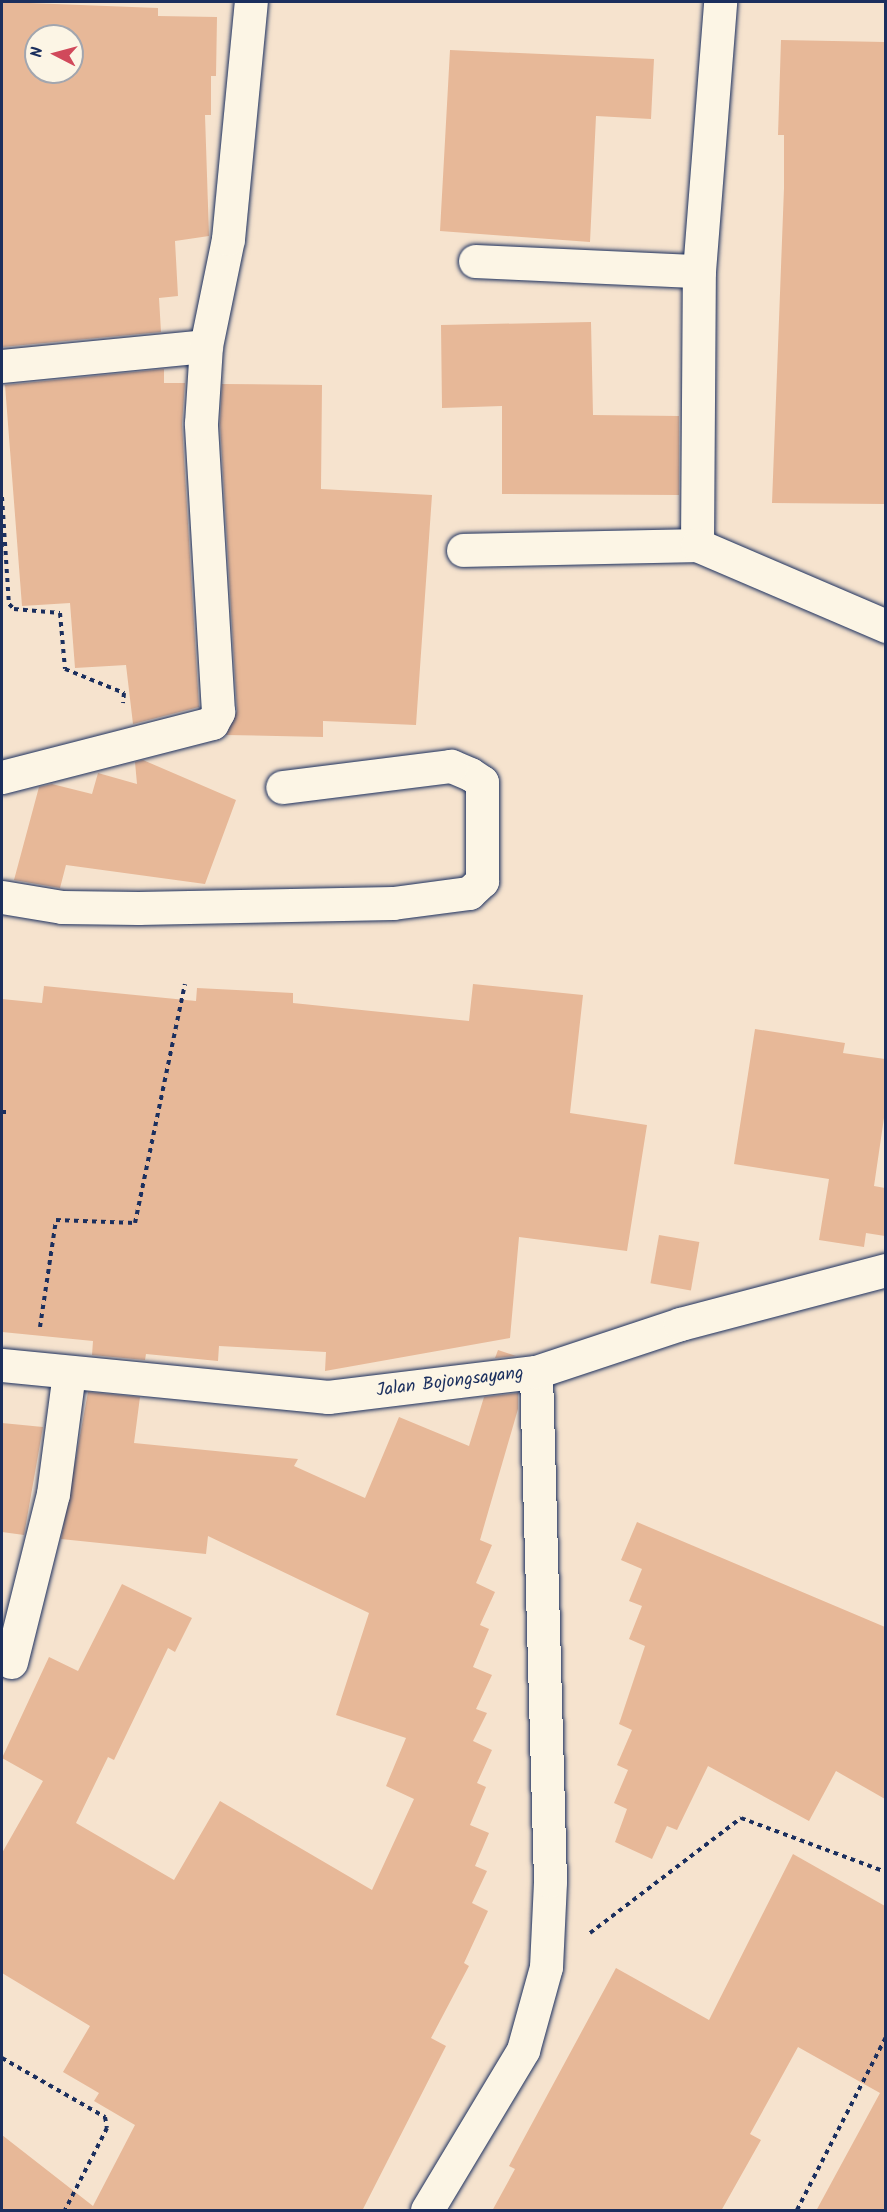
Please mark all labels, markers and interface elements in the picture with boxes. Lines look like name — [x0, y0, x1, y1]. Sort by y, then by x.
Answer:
north arrow — [24, 24, 84, 84]
text: N — [25, 46, 51, 59]
street label: Jalan Bojongsayang — [375, 1363, 525, 1403]

